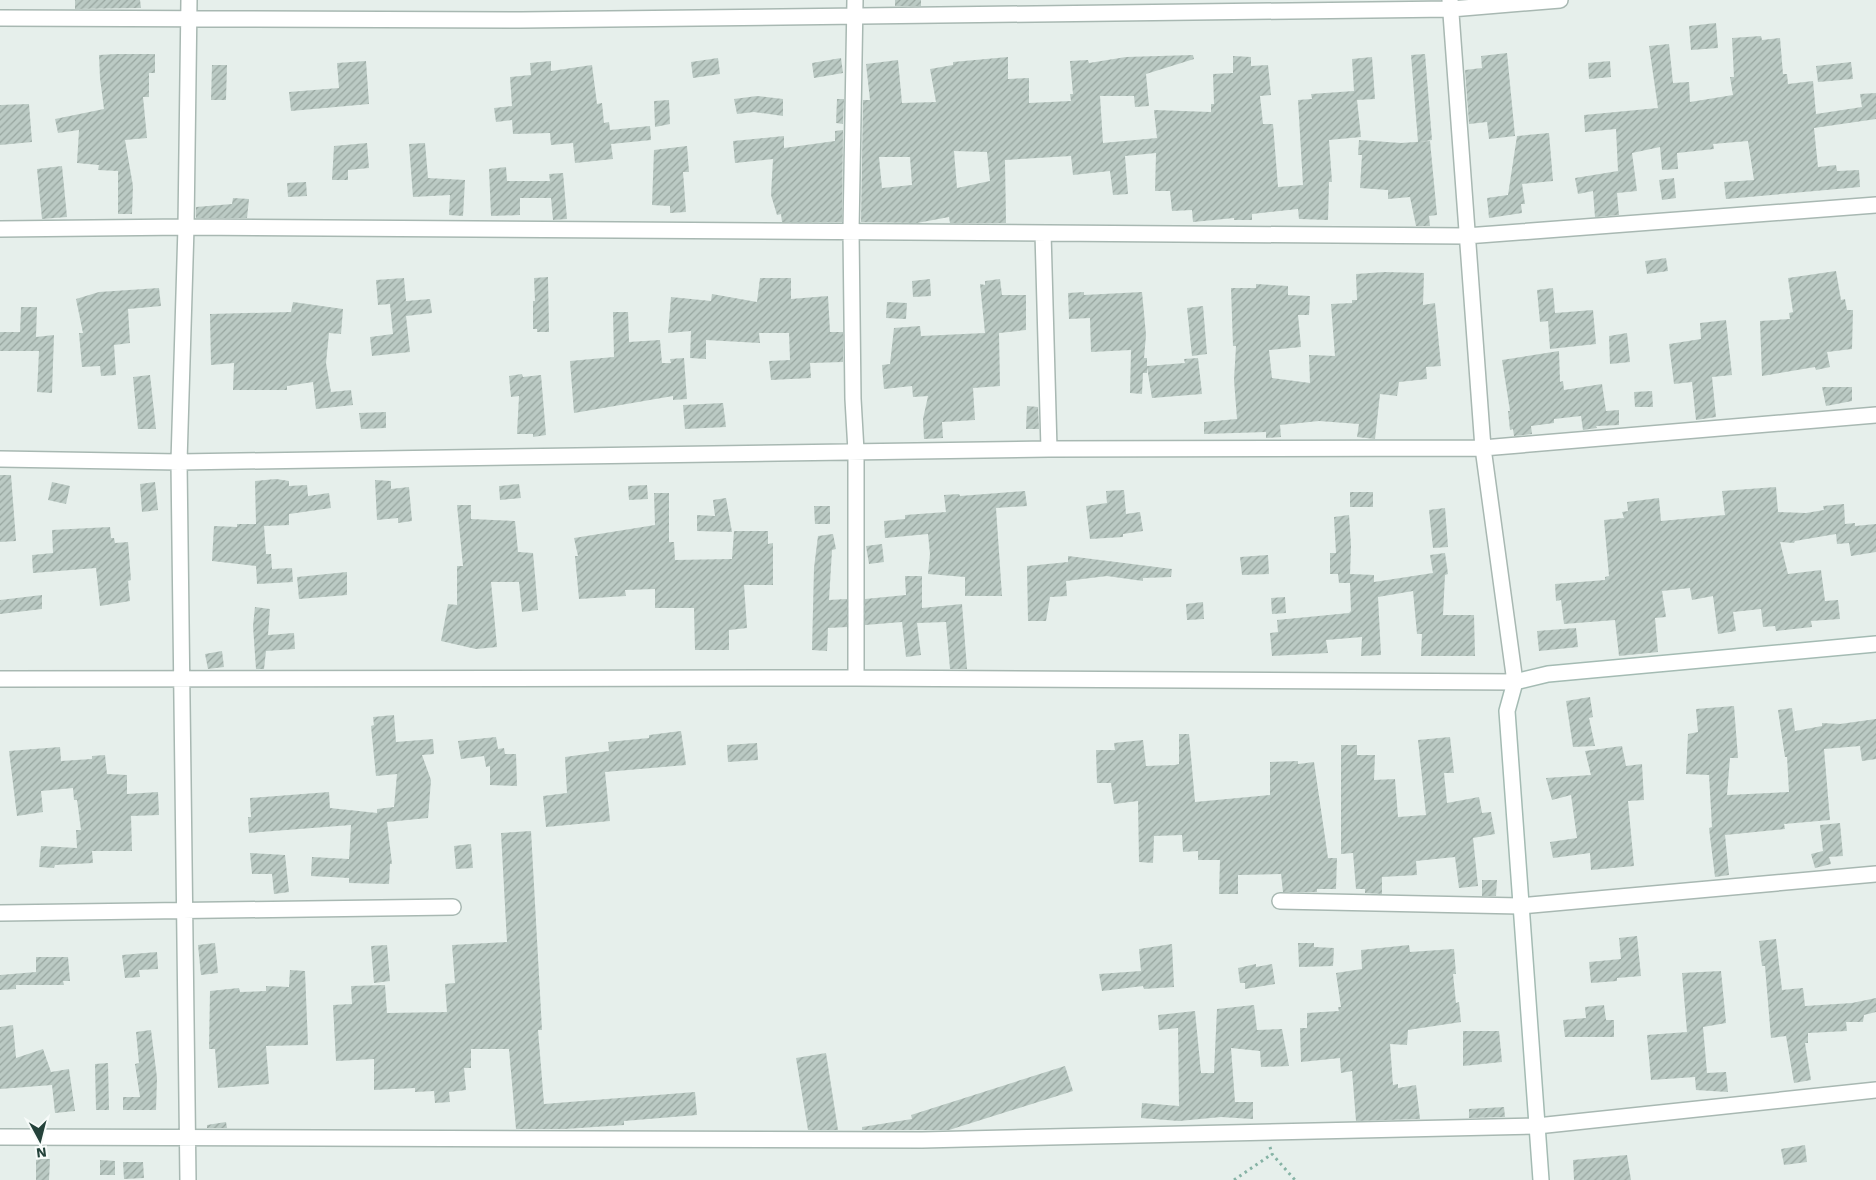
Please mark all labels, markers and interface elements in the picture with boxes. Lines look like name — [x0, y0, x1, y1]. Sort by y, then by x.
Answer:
north arrow — [15, 1115, 65, 1165]
text: N — [35, 1144, 48, 1161]

